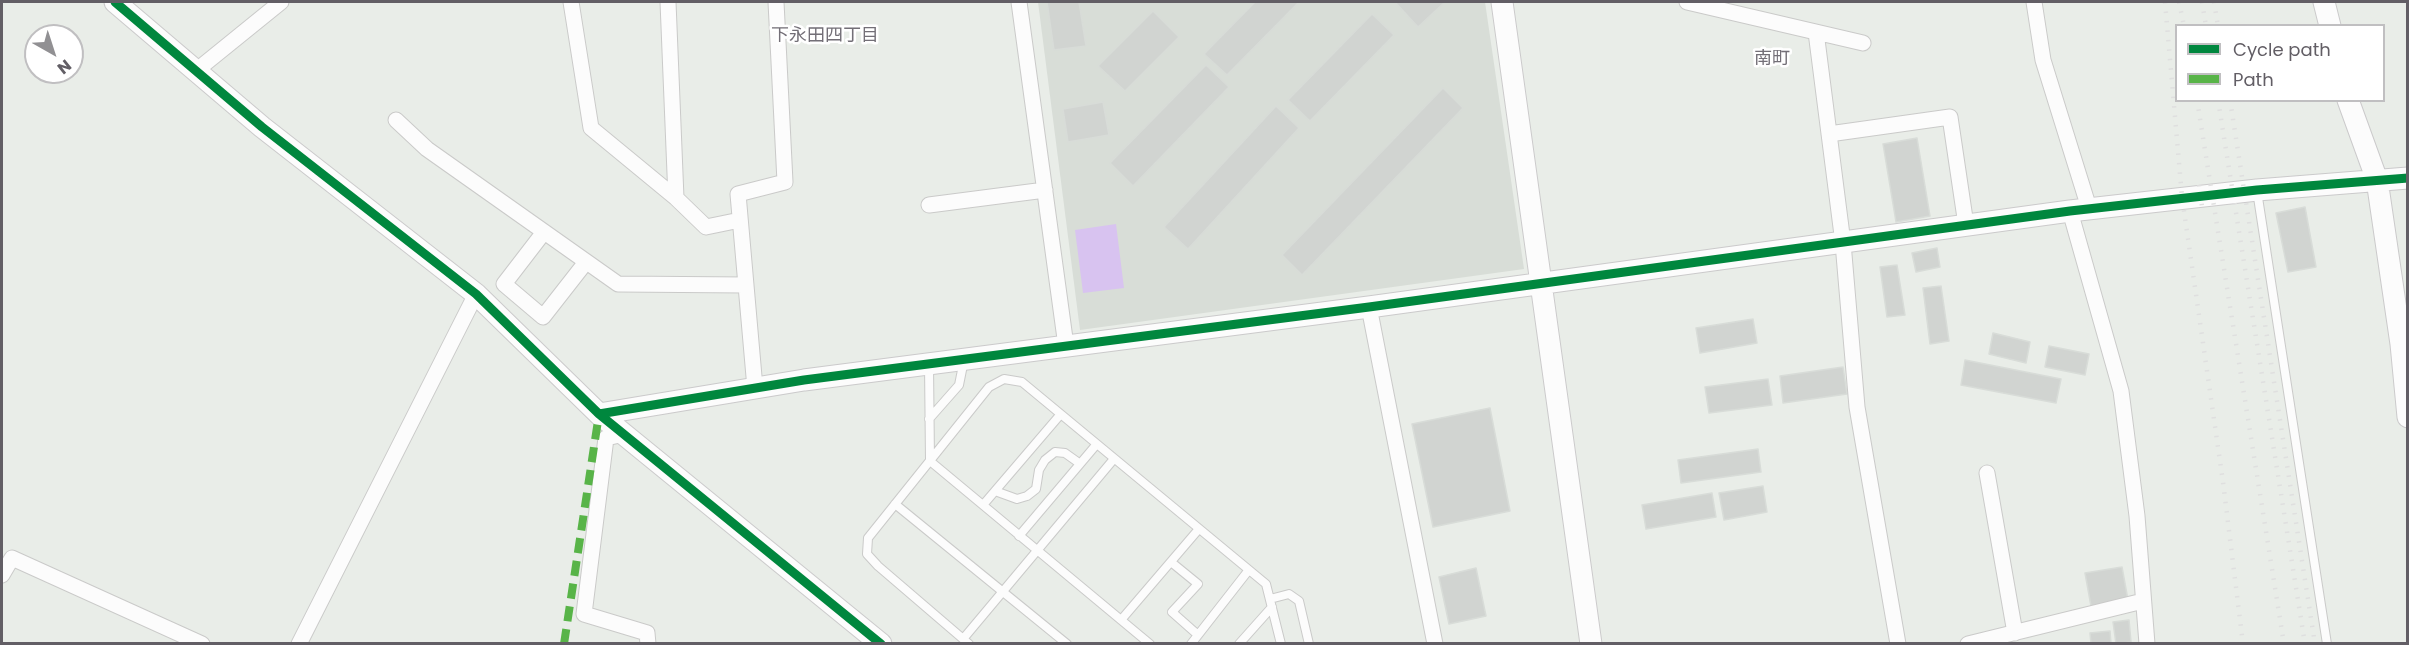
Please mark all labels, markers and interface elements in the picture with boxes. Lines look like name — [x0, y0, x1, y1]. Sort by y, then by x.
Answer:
north arrow — [24, 24, 84, 84]
legend — [2175, 24, 2385, 102]
district label: 下永田四丁目 — [771, 25, 879, 47]
text: Cycle path — [2233, 37, 2331, 62]
district label: 南町 — [1754, 48, 1790, 70]
text: N — [52, 54, 76, 80]
text: Path — [2233, 67, 2274, 92]

